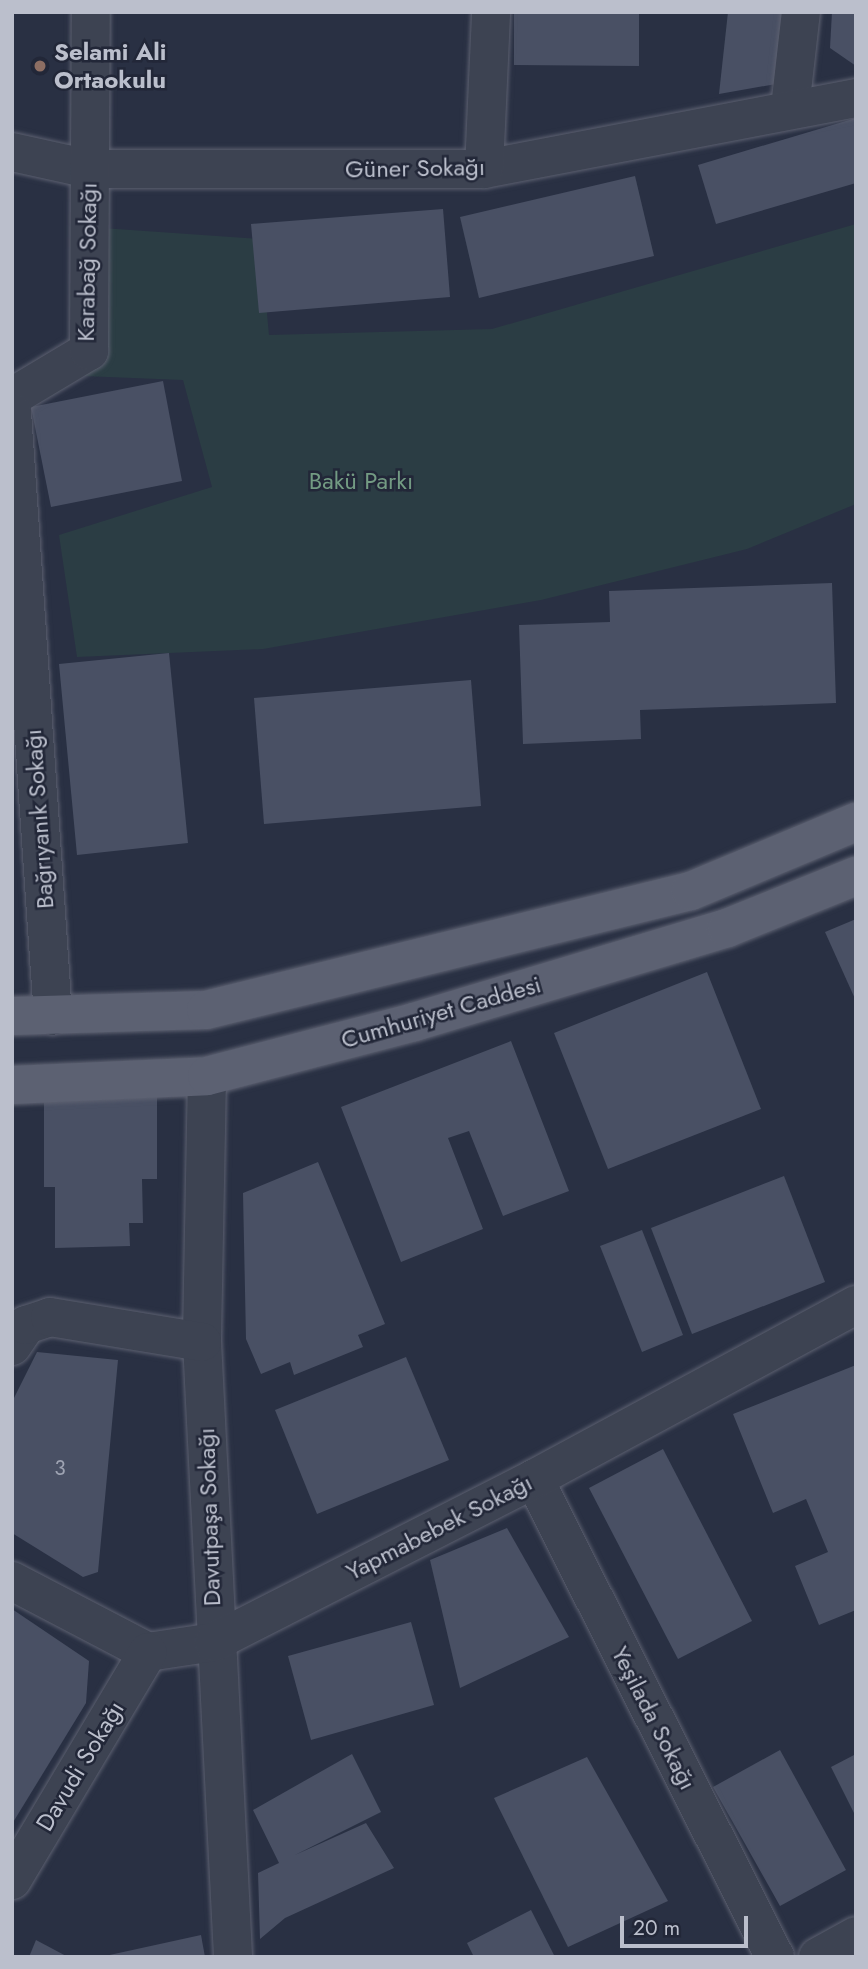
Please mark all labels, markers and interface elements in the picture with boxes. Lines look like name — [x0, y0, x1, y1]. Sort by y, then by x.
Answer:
place label: Selami Ali Ortaokulu — [54, 38, 166, 94]
marker: Selami Ali Ortaokulu — [32, 58, 48, 74]
street label: Güner Sokağı — [345, 152, 485, 184]
street label: Karabağ Sokağı — [71, 182, 103, 342]
park label: Bakü Parkı — [309, 467, 413, 495]
street label: Bağrıyanık Sokağı — [18, 728, 60, 910]
street label: Cumhuriyet Caddesi — [338, 970, 544, 1054]
street label: Davutpaşa Sokağı — [191, 1427, 227, 1607]
house number: 3 — [54, 1455, 66, 1481]
street label: Yapmabebek Sokağı — [341, 1468, 537, 1586]
street label: Yeşilada Sokağı — [606, 1641, 702, 1795]
street label: Davudi Sokağı — [30, 1696, 130, 1836]
scale bar — [623, 1902, 751, 1946]
text: 20 m — [633, 1913, 680, 1943]

